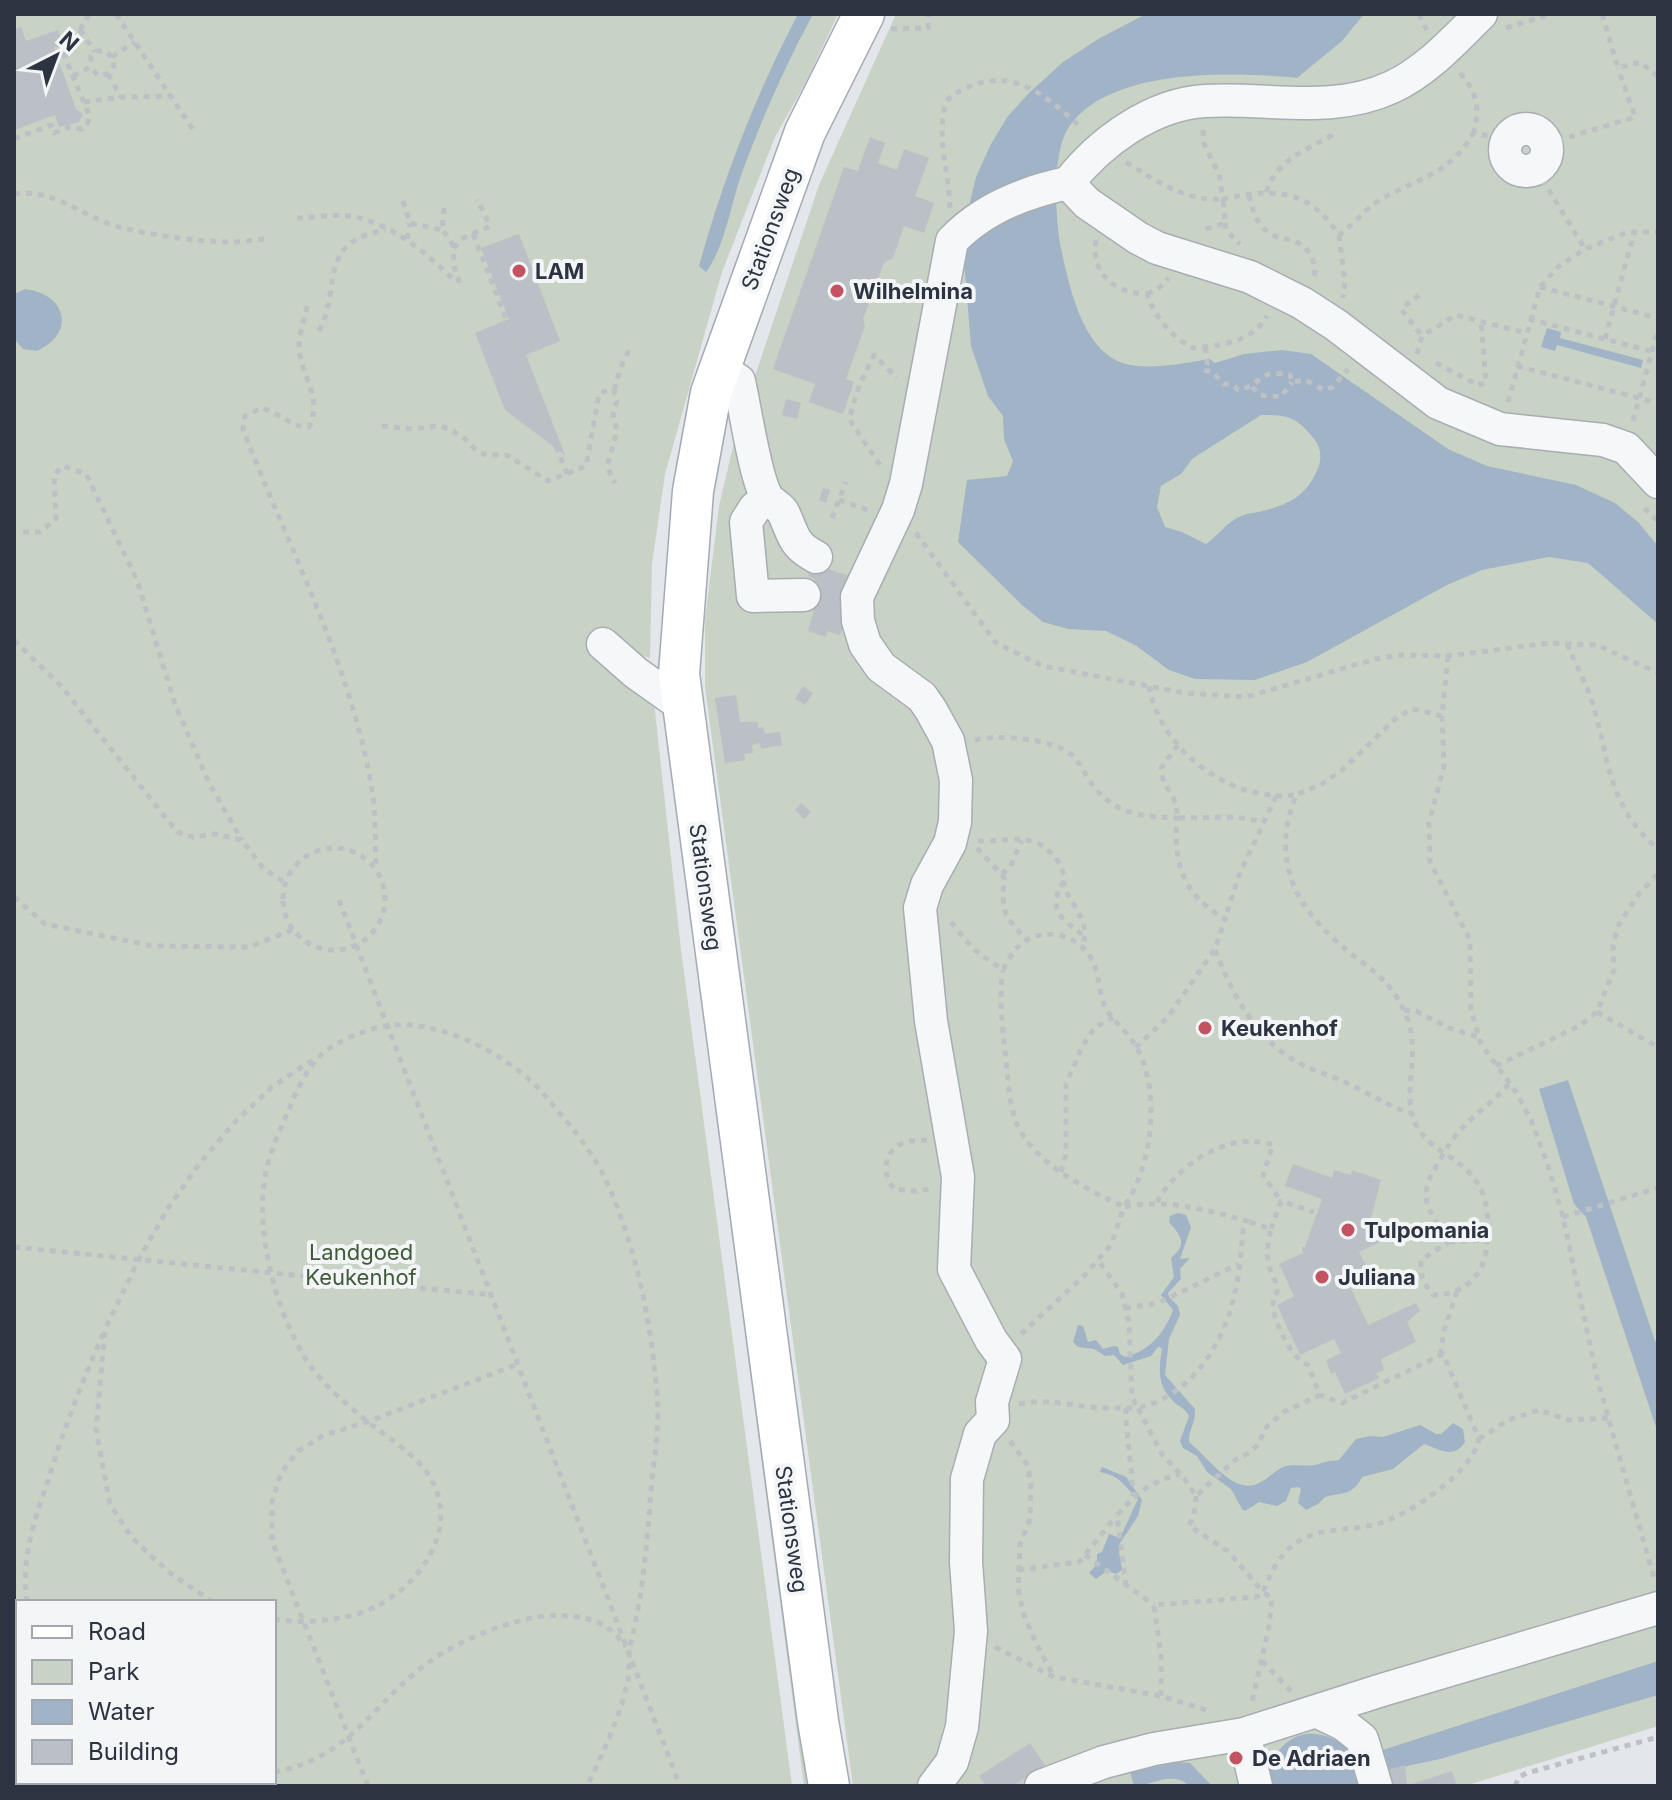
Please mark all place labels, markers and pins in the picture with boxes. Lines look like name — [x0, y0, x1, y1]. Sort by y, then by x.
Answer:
place label: LAM — [535, 258, 584, 284]
marker: LAM — [510, 262, 528, 280]
place label: Wilhelmina — [853, 278, 973, 304]
marker: Wilhelmina — [828, 282, 846, 300]
place label: Keukenhof — [1221, 1015, 1338, 1041]
marker: Keukenhof — [1196, 1019, 1214, 1037]
place label: Tulpomania — [1364, 1217, 1489, 1243]
marker: Tulpomania — [1339, 1221, 1357, 1239]
place label: Juliana — [1338, 1264, 1416, 1290]
marker: Juliana — [1313, 1268, 1331, 1286]
place label: De Adriaen — [1252, 1745, 1371, 1771]
marker: De Adriaen — [1227, 1749, 1245, 1767]

